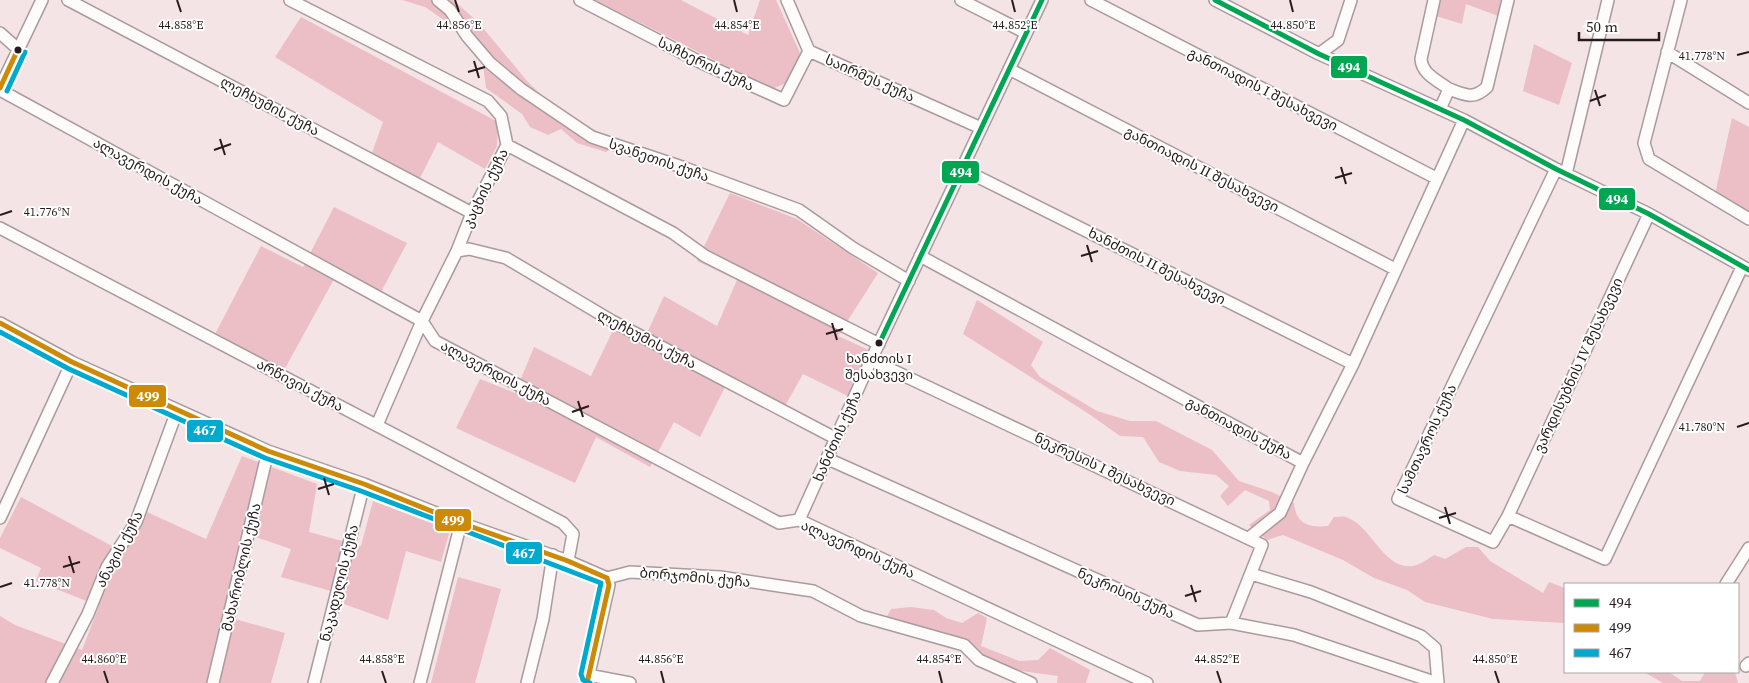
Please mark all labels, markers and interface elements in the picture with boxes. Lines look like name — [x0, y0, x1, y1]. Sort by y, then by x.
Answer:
scale bar — [1579, 10, 1659, 42]
text: 50 m — [1586, 16, 1618, 37]
text: 44.858°E — [159, 17, 203, 33]
text: 44.856°E — [437, 17, 481, 33]
text: 44.854°E — [715, 17, 759, 33]
text: 44.852°E — [993, 17, 1037, 33]
text: 44.850°E — [1271, 17, 1315, 33]
street label: საჩხერის ქუჩა — [655, 32, 757, 96]
street label: განთიადის I შესახვევი — [1185, 42, 1341, 136]
unlabelled marker — [13, 45, 23, 55]
text: 41.778°N — [1679, 48, 1725, 64]
street label: საირმეს ქუჩა — [822, 49, 918, 107]
line badge: 494 — [1330, 55, 1368, 79]
text: 494 — [1338, 57, 1361, 77]
street label: ლეჩხუმის ქუჩა — [217, 71, 323, 141]
street label: განთიადის II შესახვევი — [1121, 121, 1283, 217]
street label: ალავერდის ქუჩა — [89, 132, 207, 210]
street label: სვანეთის ქუჩა — [606, 133, 712, 187]
street label: კაცხის ქუჩა — [457, 145, 513, 231]
line badge: 494 — [941, 160, 980, 184]
text: 494 — [950, 162, 973, 182]
line badge: 494 — [1598, 187, 1636, 211]
text: 494 — [1606, 189, 1629, 209]
text: 41.776°N — [24, 204, 70, 220]
street label: ხანძთის II შესახვევი — [1085, 223, 1229, 309]
street label: ვარდისუბნის IV შესახვევი — [1529, 274, 1627, 456]
street label: ლეჩხუმის ქუჩა — [594, 304, 700, 374]
street label: ალავერდის ქუჩა — [437, 335, 555, 411]
marker: ხანძთის I შესახვევი — [874, 338, 884, 348]
place label: ხანძთის I შესახვევი — [845, 350, 913, 383]
street label: არწივის ქუჩა — [253, 354, 347, 416]
street label: სამთავროს ქუჩა — [1393, 381, 1461, 497]
line badge: 499 — [128, 384, 167, 408]
text: 499 — [137, 386, 160, 406]
street label: ხანძთის ქუჩა — [808, 387, 866, 485]
street label: განთიადის ქუჩა — [1183, 392, 1295, 464]
line badge: 467 — [186, 419, 224, 443]
text: 41.780°N — [1679, 419, 1725, 435]
text: 467 — [194, 420, 217, 440]
street label: ნეკრესის I შესახვევი — [1031, 427, 1179, 511]
street label: მახარობლის ქუჩა — [217, 501, 265, 633]
street label: ანაგის ქუჩა — [90, 507, 148, 591]
line badge: 499 — [434, 508, 472, 532]
text: 499 — [442, 510, 465, 530]
street label: ალავერდის ქუჩა — [798, 515, 918, 583]
street label: ნაკადულის ქუჩა — [315, 522, 363, 644]
line badge: 467 — [505, 541, 543, 565]
text: 467 — [513, 543, 536, 563]
street label: ბორჯომის ქუჩა — [639, 562, 751, 592]
street label: ნეკრისის ქუჩა — [1074, 563, 1178, 623]
text: 41.778°N — [24, 575, 70, 591]
legend — [1564, 583, 1739, 673]
text: 494 — [1609, 592, 1632, 613]
text: 499 — [1609, 617, 1632, 638]
text: 467 — [1609, 642, 1632, 663]
text: 44.860°E — [82, 651, 126, 667]
text: 44.858°E — [360, 651, 404, 667]
text: 44.856°E — [639, 651, 683, 667]
text: 44.854°E — [917, 651, 961, 667]
text: 44.852°E — [1195, 651, 1239, 667]
text: 44.850°E — [1473, 651, 1517, 667]

